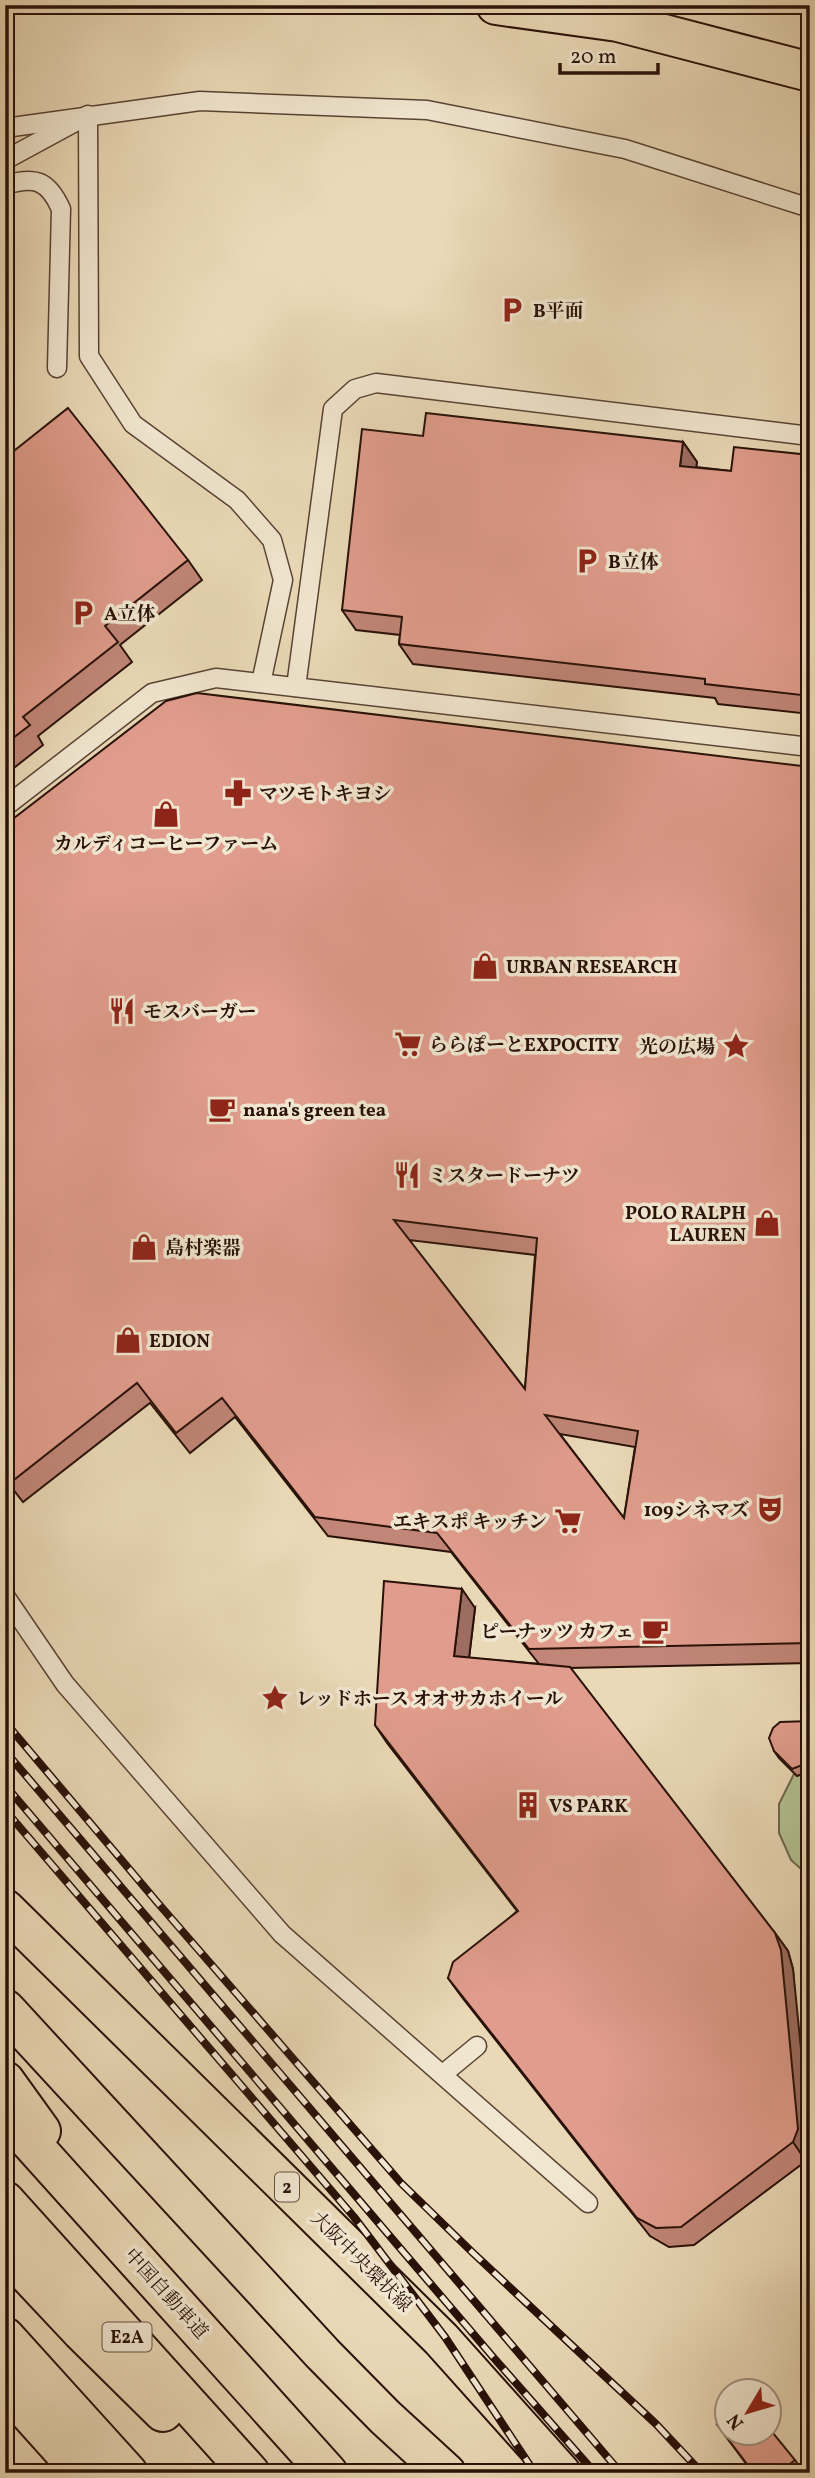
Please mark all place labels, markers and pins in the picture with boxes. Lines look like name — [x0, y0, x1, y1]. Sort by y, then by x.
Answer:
parking icon: B平面 — [497, 295, 527, 325]
place label: B平面 — [533, 299, 584, 325]
parking icon: B立体 — [572, 546, 602, 576]
place label: B立体 — [608, 550, 659, 576]
parking icon: A立体 — [68, 598, 98, 628]
place label: A立体 — [104, 602, 156, 628]
pharmacy icon: マツモトキヨシ — [223, 778, 253, 808]
place label: マツモトキヨシ — [259, 782, 391, 808]
shop icon: カルディコーヒーファーム — [151, 799, 181, 829]
place label: カルディコーヒーファーム — [54, 832, 278, 858]
shop icon: URBAN RESEARCH — [470, 951, 500, 981]
place label: URBAN RESEARCH — [506, 955, 677, 981]
restaurant icon: モスバーガー — [107, 996, 137, 1026]
place label: モスバーガー — [143, 1000, 257, 1026]
supermarket icon: ららぽーとEXPOCITY — [393, 1029, 423, 1059]
place icon: 光の広場 — [721, 1031, 751, 1061]
place label: ららぽーとEXPOCITY — [429, 1033, 619, 1059]
place label: 光の広場 — [639, 1035, 715, 1061]
cafe icon: nana's green tea — [207, 1094, 237, 1124]
place label: nana's green tea — [243, 1098, 386, 1124]
restaurant icon: ミスタードーナツ — [392, 1160, 422, 1190]
place label: ミスタードーナツ — [428, 1164, 580, 1190]
place label: POLO RALPH LAUREN — [625, 1201, 746, 1249]
shop icon: POLO RALPH LAUREN — [752, 1208, 782, 1238]
shop icon: 島村楽器 — [129, 1232, 159, 1262]
place label: 島村楽器 — [165, 1236, 241, 1262]
shop icon: EDION — [113, 1325, 143, 1355]
place label: EDION — [149, 1329, 210, 1355]
theatre icon: 109シネマズ — [755, 1494, 785, 1524]
place label: 109シネマズ — [644, 1498, 749, 1524]
supermarket icon: エキスポ キッチン — [553, 1506, 583, 1536]
place label: エキスポ キッチン — [393, 1510, 547, 1536]
cafe icon: ピーナッツ カフェ — [640, 1616, 670, 1646]
place label: ピーナッツ カフェ — [480, 1620, 634, 1646]
place icon: レッドホース オオサカホイール — [260, 1683, 290, 1713]
place label: レッドホース オオサカホイール — [296, 1687, 563, 1713]
building icon: VS PARK — [513, 1790, 543, 1820]
place label: VS PARK — [549, 1794, 628, 1820]

